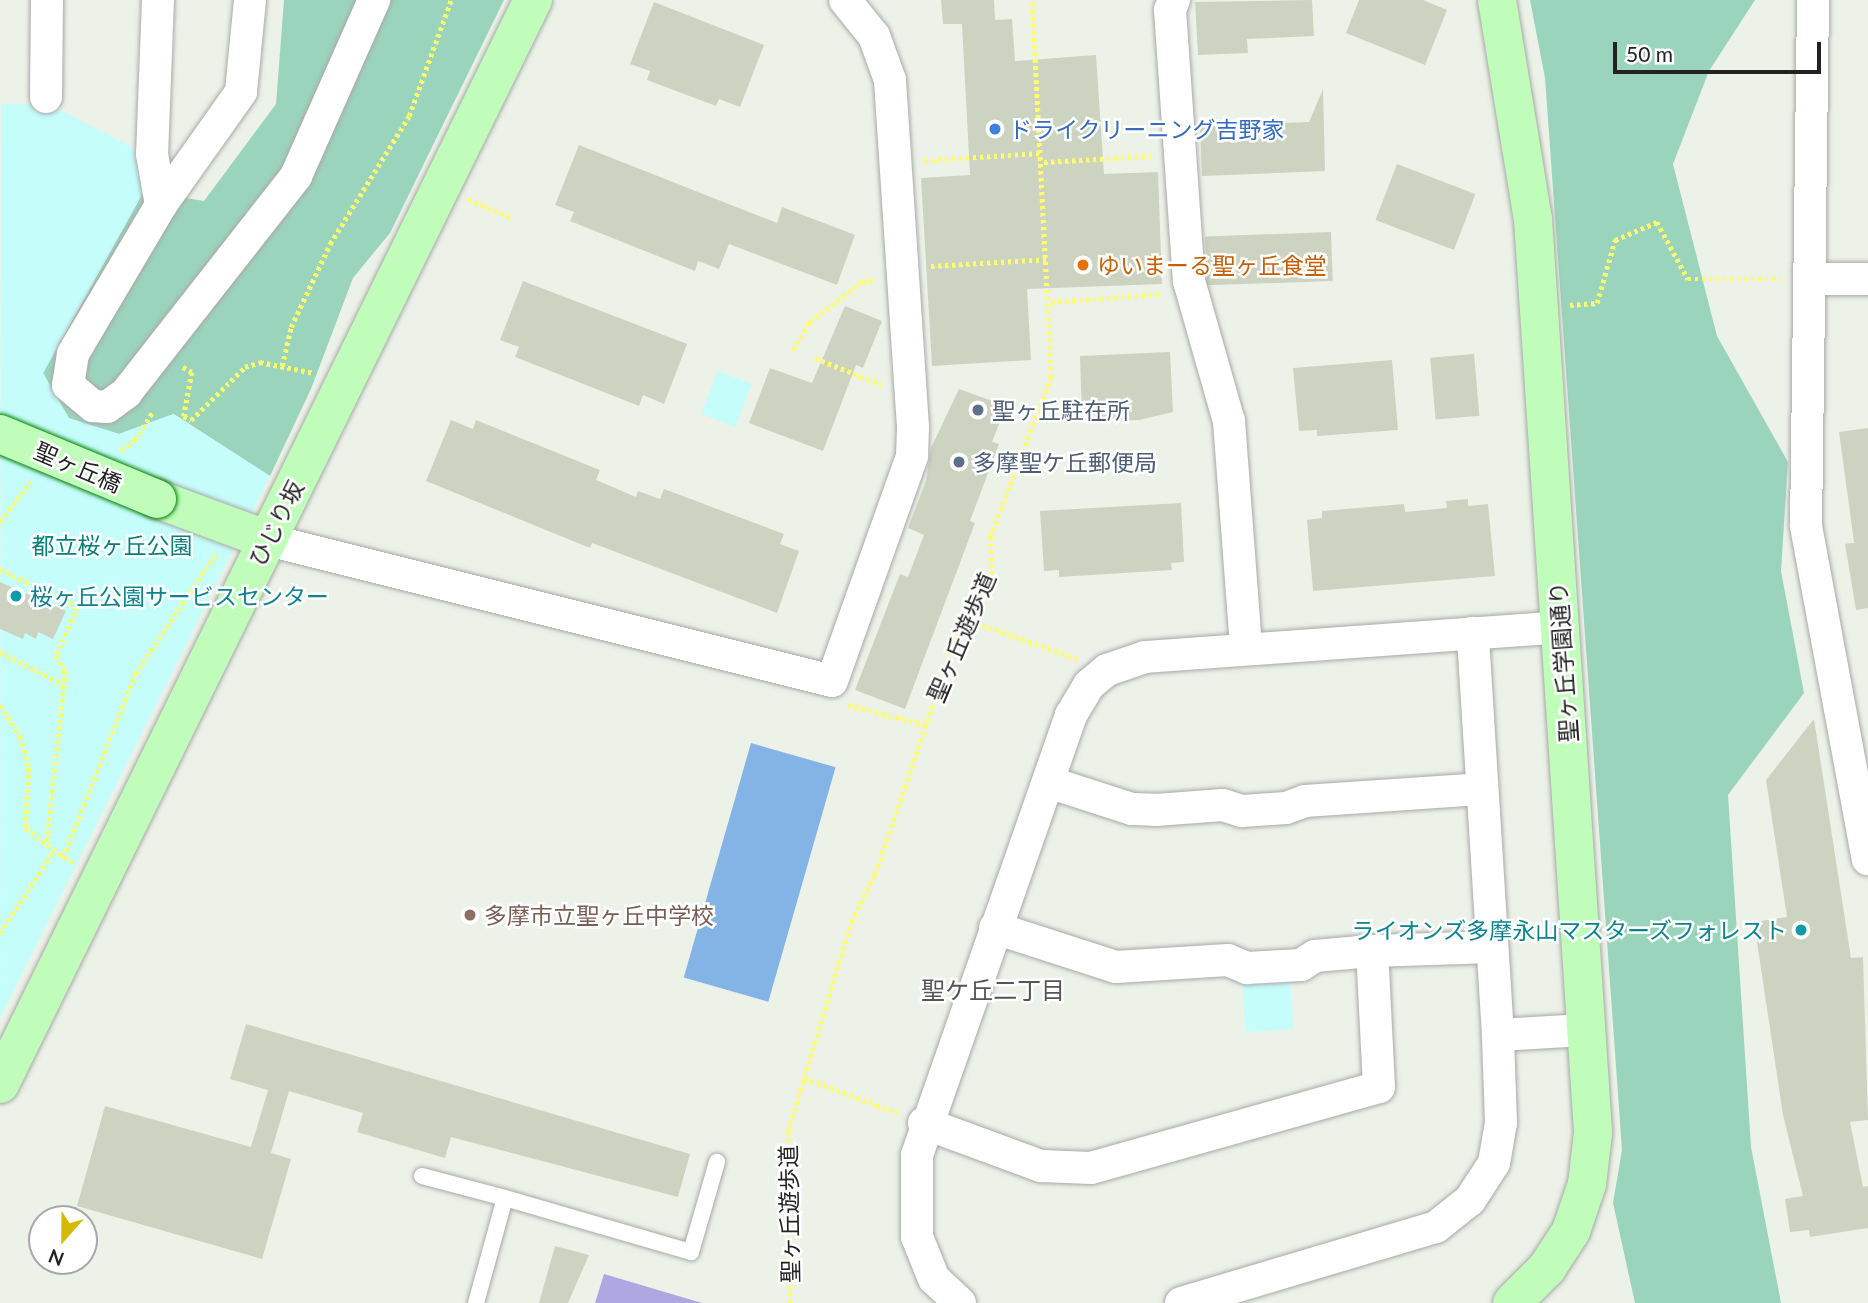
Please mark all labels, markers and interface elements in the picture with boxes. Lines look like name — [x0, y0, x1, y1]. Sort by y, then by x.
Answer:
scale bar — [1616, 28, 1824, 72]
text: 50 m — [1626, 41, 1673, 66]
place label: ドライクリーニング吉野家 — [1009, 115, 1285, 143]
marker: ドライクリーニング吉野家 — [987, 121, 1003, 137]
place label: ゆいまーる聖ヶ丘食堂 — [1097, 251, 1327, 279]
marker: ゆいまーる聖ヶ丘食堂 — [1075, 257, 1091, 273]
place label: 聖ヶ丘駐在所 — [992, 396, 1130, 424]
marker: 聖ヶ丘駐在所 — [970, 402, 986, 418]
street label: 聖ヶ丘橋 — [30, 436, 126, 498]
place label: 多摩聖ケ丘郵便局 — [973, 448, 1157, 476]
marker: 多摩聖ケ丘郵便局 — [951, 454, 967, 470]
street label: ひじり坂 — [243, 476, 309, 570]
park label: 都立桜ヶ丘公園 — [32, 531, 192, 559]
street label: 聖ヶ丘遊歩道 — [921, 568, 1001, 706]
street label: 聖ヶ丘学園通り — [1544, 581, 1582, 743]
place label: 桜ヶ丘公園サービスセンター — [30, 582, 329, 610]
marker: 桜ヶ丘公園サービスセンター — [8, 588, 24, 604]
place label: 多摩市立聖ヶ丘中学校 — [484, 901, 714, 929]
marker: 多摩市立聖ヶ丘中学校 — [462, 907, 478, 923]
place label: ライオンズ多摩永山マスターズフォレスト — [1350, 916, 1787, 944]
marker: ライオンズ多摩永山マスターズフォレスト — [1793, 922, 1809, 938]
district label: 聖ケ丘二丁目 — [921, 976, 1065, 1004]
street label: 聖ヶ丘遊歩道 — [774, 1145, 804, 1283]
north arrow — [28, 1205, 98, 1275]
text: N — [45, 1245, 67, 1272]

